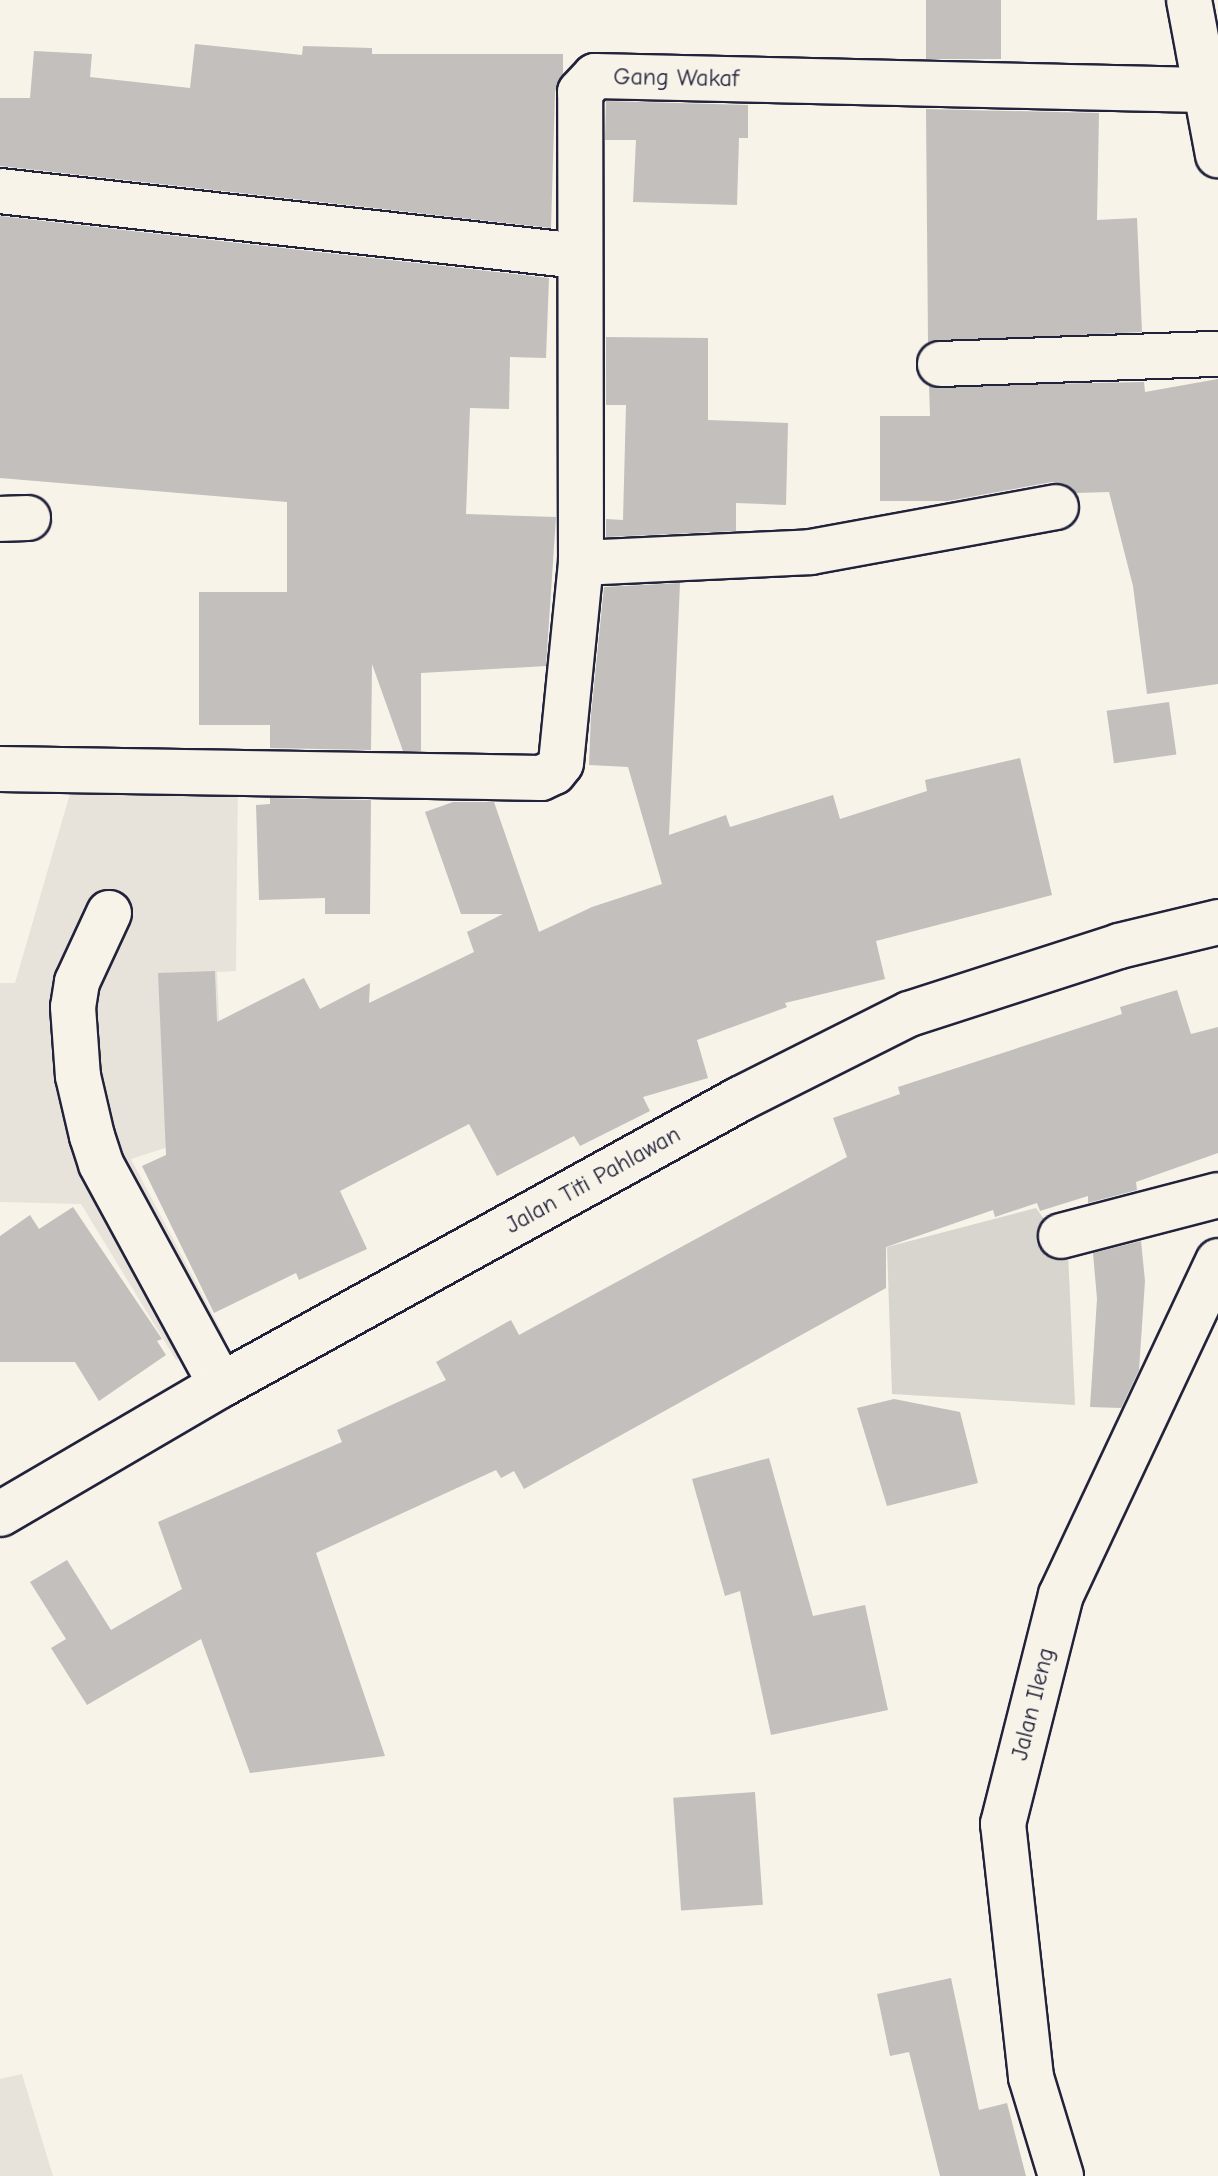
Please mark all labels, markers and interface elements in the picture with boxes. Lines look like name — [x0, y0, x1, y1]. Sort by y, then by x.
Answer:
street label: Gang Wakaf — [613, 63, 739, 93]
street label: Jalan Titi Pahlawan — [501, 1120, 685, 1240]
street label: Jalan Ileng — [1005, 1645, 1061, 1763]

